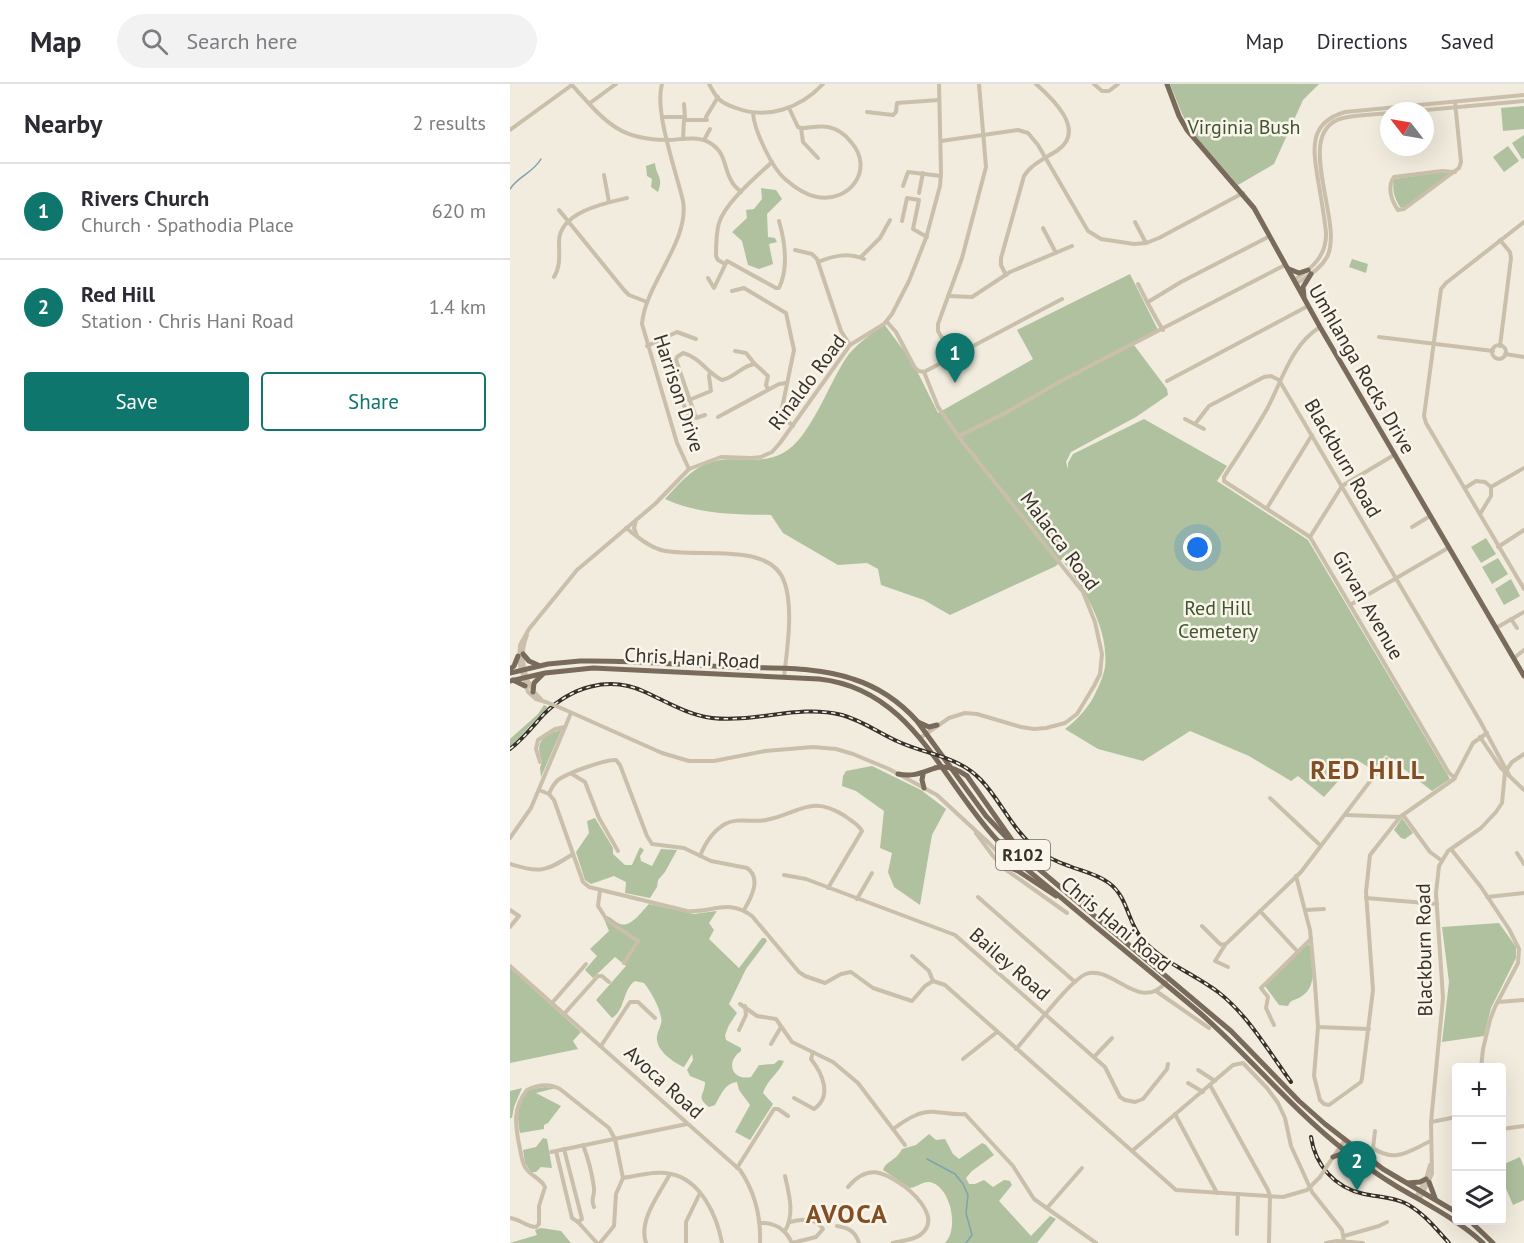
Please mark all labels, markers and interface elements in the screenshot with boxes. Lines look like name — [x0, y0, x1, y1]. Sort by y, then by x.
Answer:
search box — [117, 14, 537, 68]
text: Map — [30, 23, 81, 60]
icon: search — [138, 25, 171, 58]
text: Search here — [186, 27, 297, 55]
text: Map — [1245, 28, 1284, 55]
text: Directions — [1317, 28, 1408, 55]
text: Saved — [1441, 28, 1494, 55]
north arrow — [1380, 102, 1434, 156]
text: Nearby — [24, 107, 102, 140]
text: 2 results — [413, 110, 486, 136]
park label: Virginia Bush — [1187, 114, 1301, 140]
text: Rivers Church — [81, 184, 209, 212]
text: 1 — [38, 198, 49, 224]
text: 620 m — [432, 198, 486, 224]
text: Church · Spathodia Place — [81, 212, 294, 238]
street label: Umhlanga Rocks Drive — [1303, 279, 1421, 459]
text: Red Hill — [81, 280, 155, 308]
text: 2 — [38, 294, 49, 320]
text: 1.4 km — [429, 294, 486, 320]
text: Station · Chris Hani Road — [81, 308, 294, 334]
street label: Rinaldo Road — [763, 329, 851, 435]
street label: Harrison Drive — [648, 331, 710, 455]
pin: 1 — [936, 334, 974, 383]
button: Save — [24, 372, 249, 431]
button: Share — [261, 372, 486, 431]
street label: Blackburn Road — [1298, 394, 1388, 522]
street label: Malacca Road — [1015, 487, 1105, 595]
your location — [1183, 533, 1212, 562]
street label: Girvan Avenue — [1326, 546, 1410, 664]
park label: Red Hill Cemetery — [1178, 595, 1259, 644]
street label: Chris Hani Road — [624, 641, 760, 675]
district label: RED HILL — [1310, 753, 1426, 786]
road number: R102 — [996, 840, 1050, 870]
street label: Chris Hani Road — [1056, 870, 1176, 978]
street label: Blackburn Road — [1410, 883, 1438, 1017]
street label: Bailey Road — [964, 922, 1056, 1006]
street label: Avoca Road — [619, 1040, 709, 1124]
map controls — [1452, 1063, 1506, 1225]
button: + — [1452, 1063, 1506, 1117]
button: − — [1452, 1117, 1506, 1171]
pin: 2 — [1338, 1142, 1376, 1191]
button: layers — [1452, 1171, 1506, 1225]
district label: AVOCA — [806, 1197, 888, 1230]

